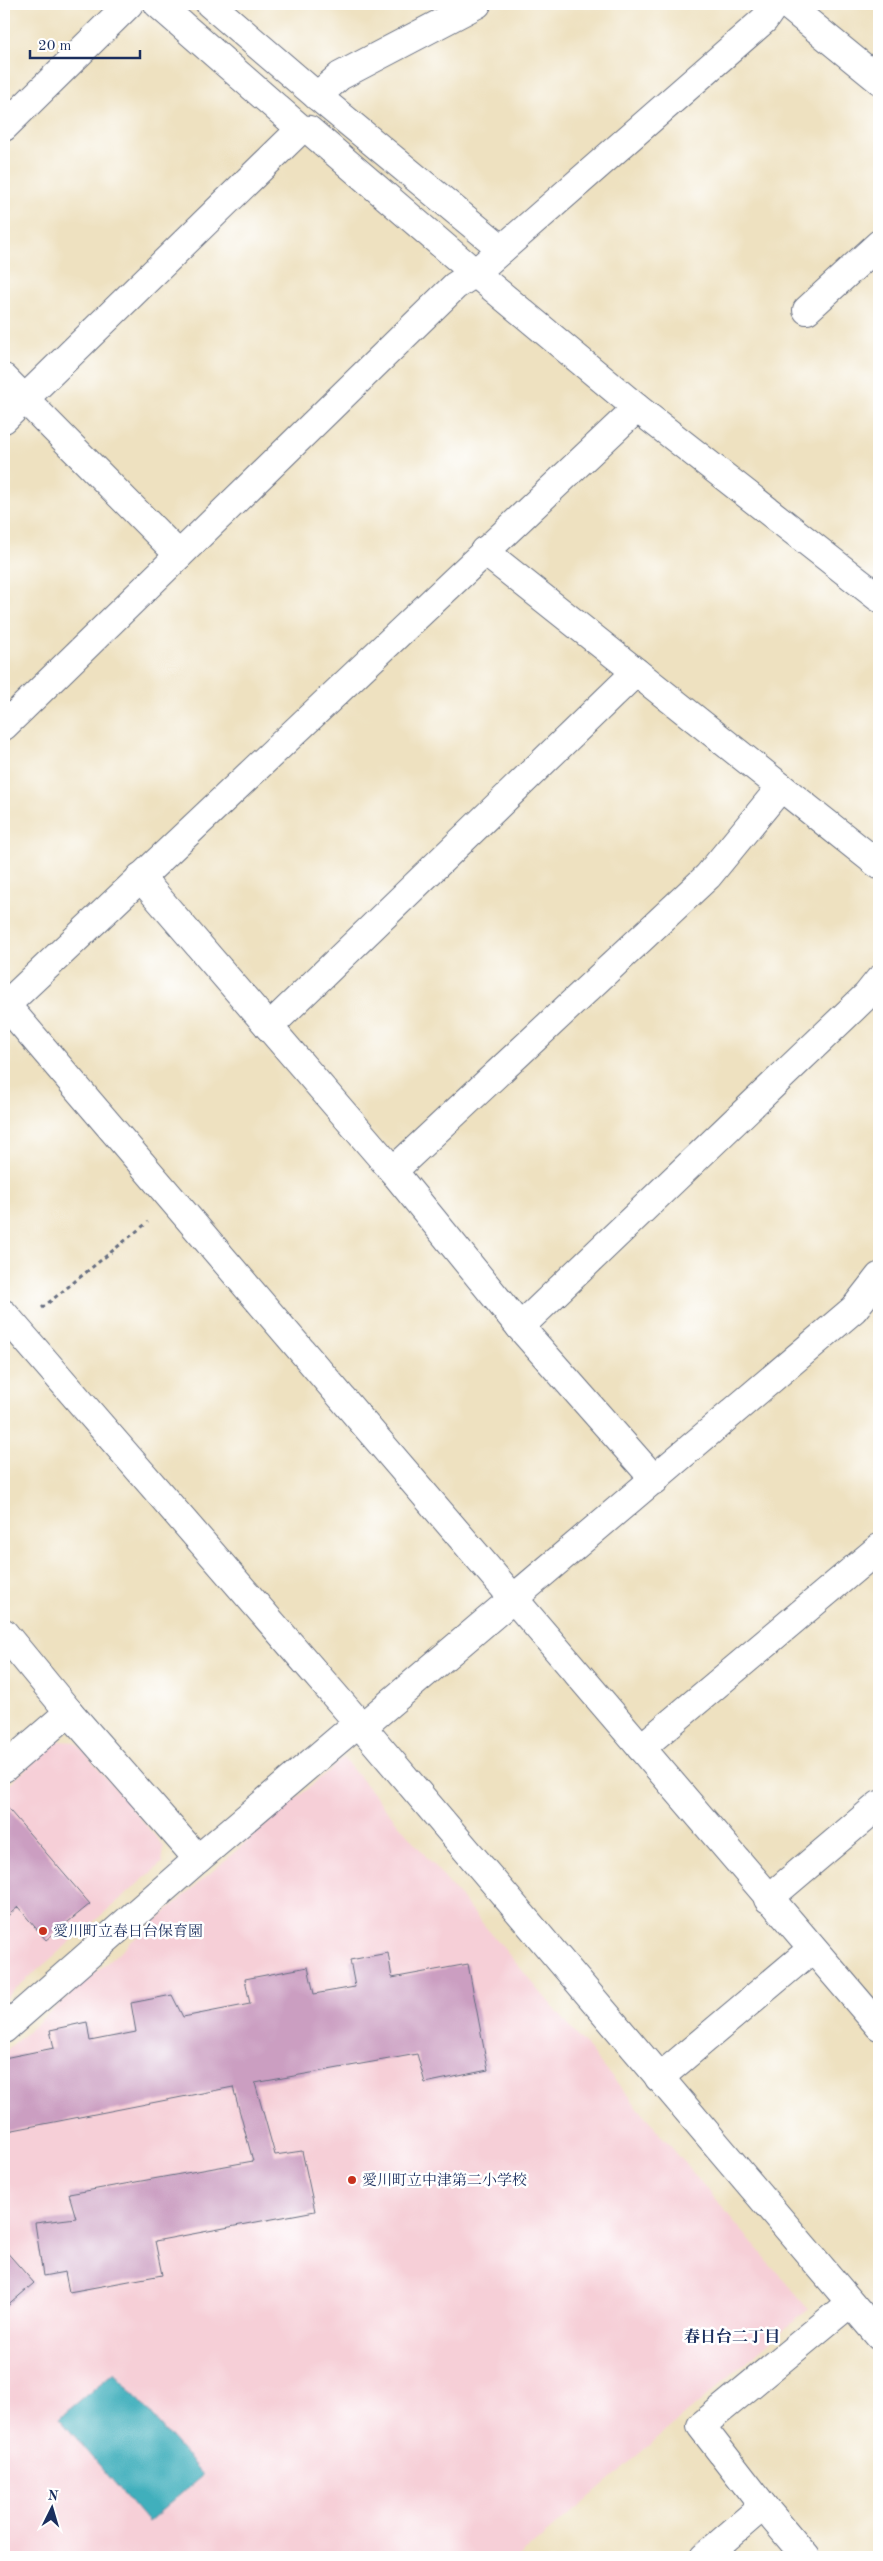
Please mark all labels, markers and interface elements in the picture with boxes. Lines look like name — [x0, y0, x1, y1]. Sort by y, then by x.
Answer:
scale bar — [30, 28, 140, 60]
text: 20 m — [38, 39, 72, 54]
place label: 愛川町立春日台保育園 — [53, 1923, 203, 1940]
marker: 愛川町立春日台保育園 — [37, 1925, 49, 1937]
place label: 愛川町立中津第二小学校 — [362, 2172, 527, 2189]
marker: 愛川町立中津第二小学校 — [346, 2174, 358, 2186]
district label: 春日台二丁目 — [684, 2328, 780, 2346]
north arrow — [28, 2484, 78, 2534]
text: N — [47, 2489, 59, 2504]

